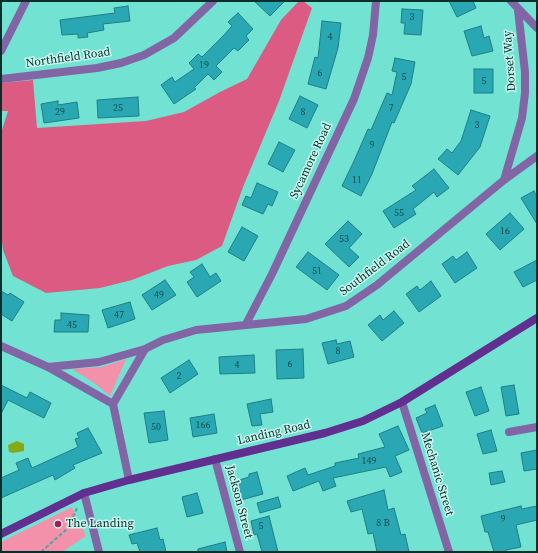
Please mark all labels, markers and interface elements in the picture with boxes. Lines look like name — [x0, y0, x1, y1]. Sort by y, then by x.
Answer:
house number: 3 — [410, 11, 414, 23]
street label: Dorset Way — [501, 30, 519, 92]
house number: 4 — [328, 31, 332, 43]
street label: Northfield Road — [25, 45, 111, 71]
house number: 19 — [199, 59, 209, 71]
house number: 6 — [318, 67, 322, 79]
house number: 5 — [402, 71, 406, 83]
house number: 5 — [482, 75, 486, 87]
house number: 25 — [113, 102, 123, 114]
house number: 7 — [389, 102, 393, 114]
house number: 29 — [55, 106, 65, 118]
house number: 8 — [301, 106, 305, 118]
house number: 3 — [475, 119, 479, 131]
street label: Sycamore Road — [287, 121, 335, 201]
house number: 9 — [370, 139, 374, 151]
house number: 11 — [352, 174, 362, 186]
house number: 55 — [394, 207, 404, 219]
house number: 16 — [500, 225, 510, 237]
house number: 53 — [339, 233, 349, 245]
street label: Southfield Road — [337, 237, 413, 299]
house number: 51 — [312, 265, 322, 277]
house number: 49 — [154, 289, 164, 301]
house number: 47 — [114, 309, 124, 321]
house number: 45 — [67, 319, 77, 331]
house number: 8 — [336, 345, 340, 357]
house number: 6 — [288, 358, 292, 370]
house number: 4 — [235, 359, 239, 371]
house number: 2 — [177, 370, 181, 382]
street label: Landing Road — [236, 418, 312, 448]
house number: 166 — [196, 419, 210, 431]
house number: 50 — [151, 421, 161, 433]
street label: Mechanic Street — [418, 431, 456, 517]
house number: 149 — [362, 455, 376, 467]
street label: Jackson Street — [222, 464, 256, 540]
house number: 9 — [501, 513, 505, 525]
place label: The Landing — [66, 517, 134, 531]
house number: 8 B — [376, 517, 390, 529]
marker: The Landing — [53, 519, 63, 529]
house number: 5 — [259, 520, 263, 532]

